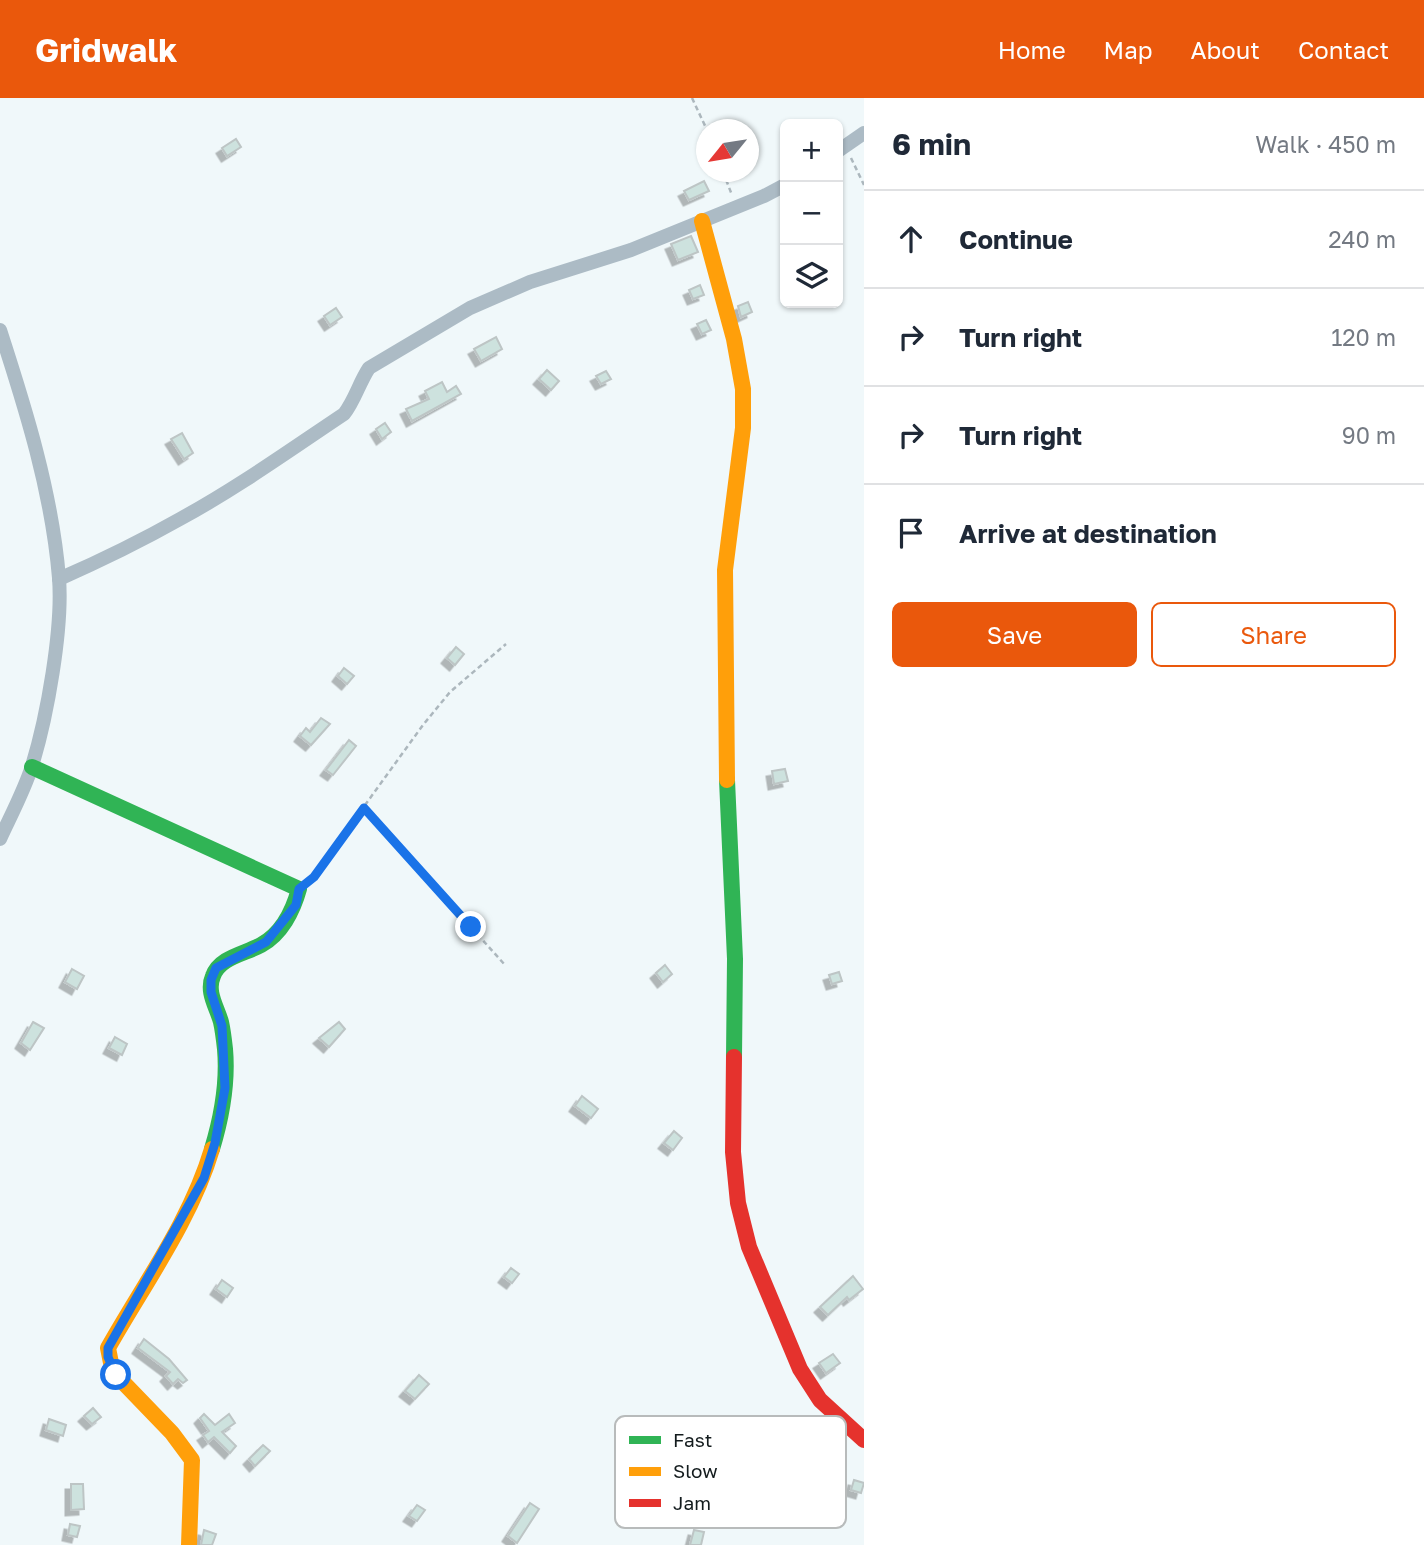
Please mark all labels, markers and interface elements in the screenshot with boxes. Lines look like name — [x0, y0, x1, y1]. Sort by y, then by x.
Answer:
text: Gridwalk — [35, 30, 177, 69]
text: Home — [998, 35, 1066, 64]
text: Map — [1104, 35, 1153, 64]
text: About — [1191, 35, 1260, 64]
text: Contact — [1298, 35, 1389, 64]
north arrow — [696, 119, 759, 182]
map controls — [780, 119, 843, 308]
button: + — [780, 119, 843, 182]
text: 6 min — [892, 126, 971, 162]
text: Walk · 450 m — [1255, 130, 1396, 158]
button: − — [780, 182, 843, 245]
icon: ahead — [892, 220, 930, 258]
text: Continue — [959, 224, 1073, 255]
text: 240 m — [1328, 225, 1396, 253]
button: layers — [780, 245, 843, 308]
icon: right — [892, 318, 930, 356]
text: Turn right — [959, 322, 1082, 353]
text: 120 m — [1331, 323, 1396, 351]
icon: right — [892, 416, 930, 454]
text: Turn right — [959, 420, 1082, 451]
text: 90 m — [1342, 421, 1396, 449]
icon: arrive — [892, 514, 930, 552]
text: Arrive at destination — [959, 518, 1217, 549]
button: Save — [892, 602, 1137, 667]
button: Share — [1151, 602, 1396, 667]
route end — [455, 911, 486, 942]
route start — [100, 1359, 131, 1390]
legend — [615, 1416, 846, 1528]
text: Fast — [673, 1428, 712, 1451]
text: Slow — [673, 1459, 718, 1482]
text: Jam — [673, 1491, 711, 1514]

